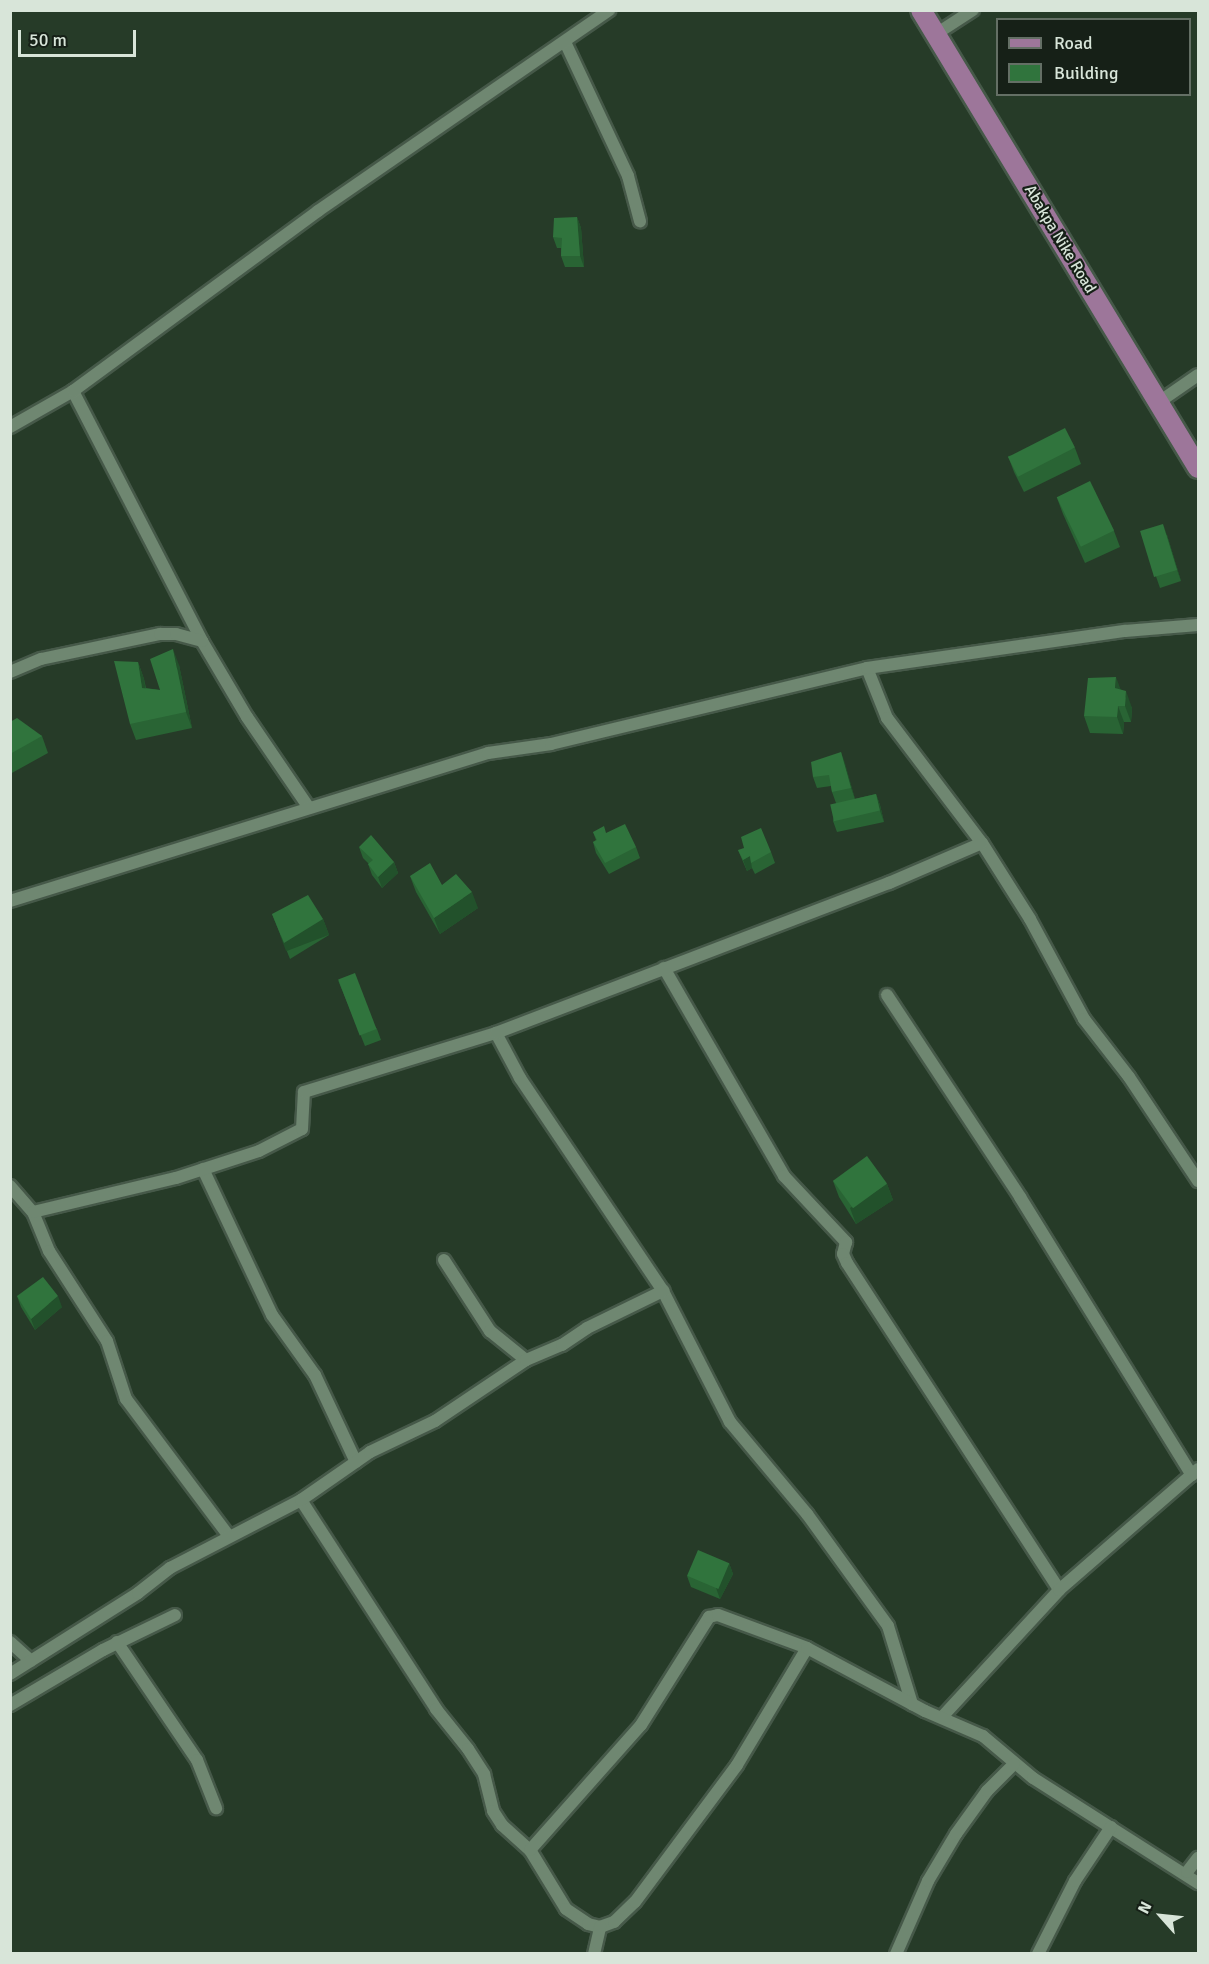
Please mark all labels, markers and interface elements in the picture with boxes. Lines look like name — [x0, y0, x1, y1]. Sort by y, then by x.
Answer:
scale bar — [21, 18, 140, 56]
legend — [996, 18, 1191, 96]
text: 50 m — [29, 29, 67, 51]
text: Road — [1054, 32, 1093, 54]
text: Building — [1054, 62, 1118, 84]
street label: Abakpa Nike Road — [1020, 181, 1100, 297]
north arrow — [1131, 1886, 1191, 1946]
text: N — [1134, 1898, 1156, 1917]

